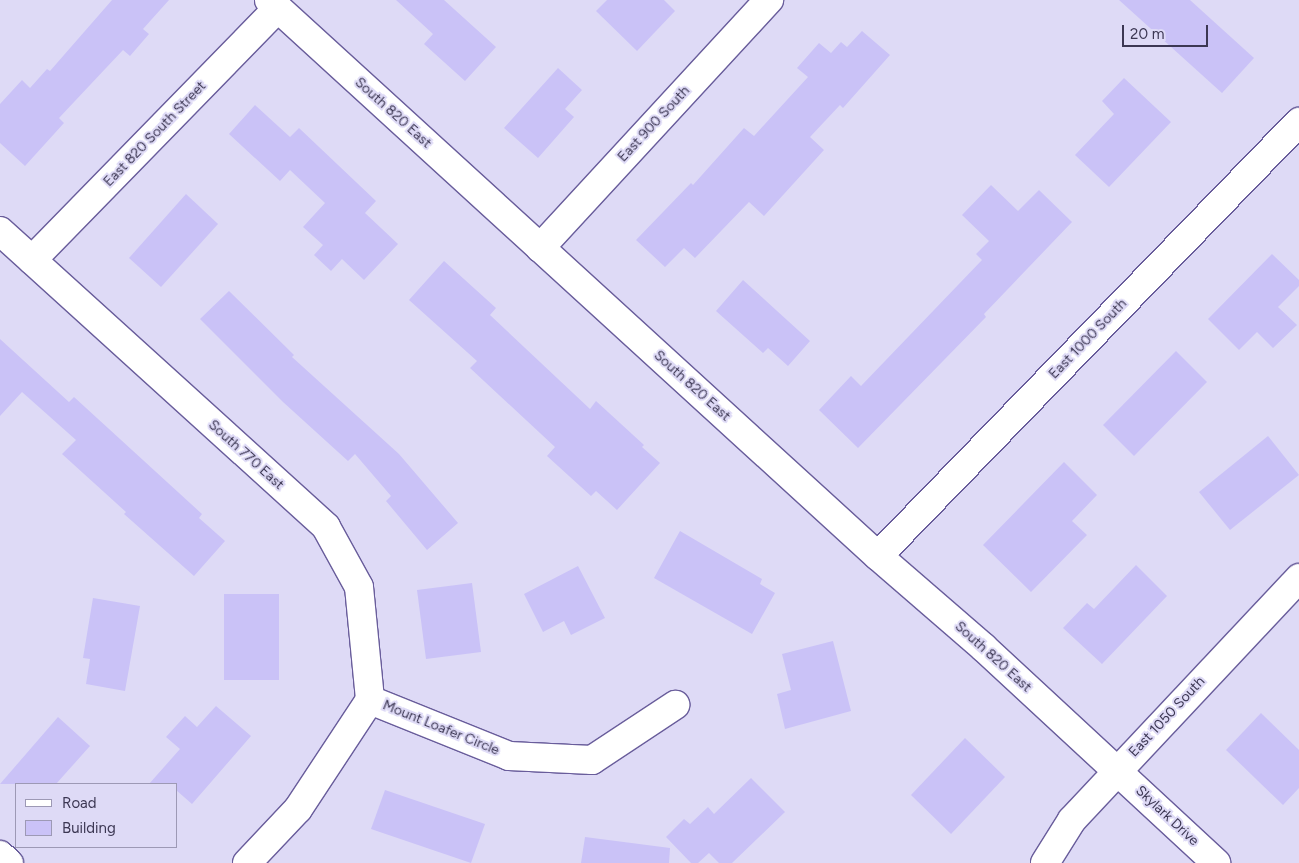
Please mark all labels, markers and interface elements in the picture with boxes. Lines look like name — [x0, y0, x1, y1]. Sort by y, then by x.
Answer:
scale bar — [1124, 15, 1210, 47]
text: 20 m — [1130, 25, 1164, 43]
street label: South 820 East — [351, 74, 435, 152]
street label: East 820 South Street — [100, 78, 210, 190]
street label: East 900 South — [615, 83, 693, 165]
street label: East 1000 South — [1046, 296, 1130, 382]
street label: South 820 East — [650, 347, 734, 425]
street label: South 770 East — [205, 417, 287, 493]
street label: South 820 East — [951, 618, 1035, 696]
street label: East 1050 South — [1126, 673, 1208, 761]
street label: Mount Loafer Circle — [380, 697, 502, 759]
street label: Skylark Drive — [1132, 782, 1202, 850]
legend — [15, 783, 178, 848]
text: Road — [62, 794, 97, 812]
text: Building — [62, 819, 116, 837]

